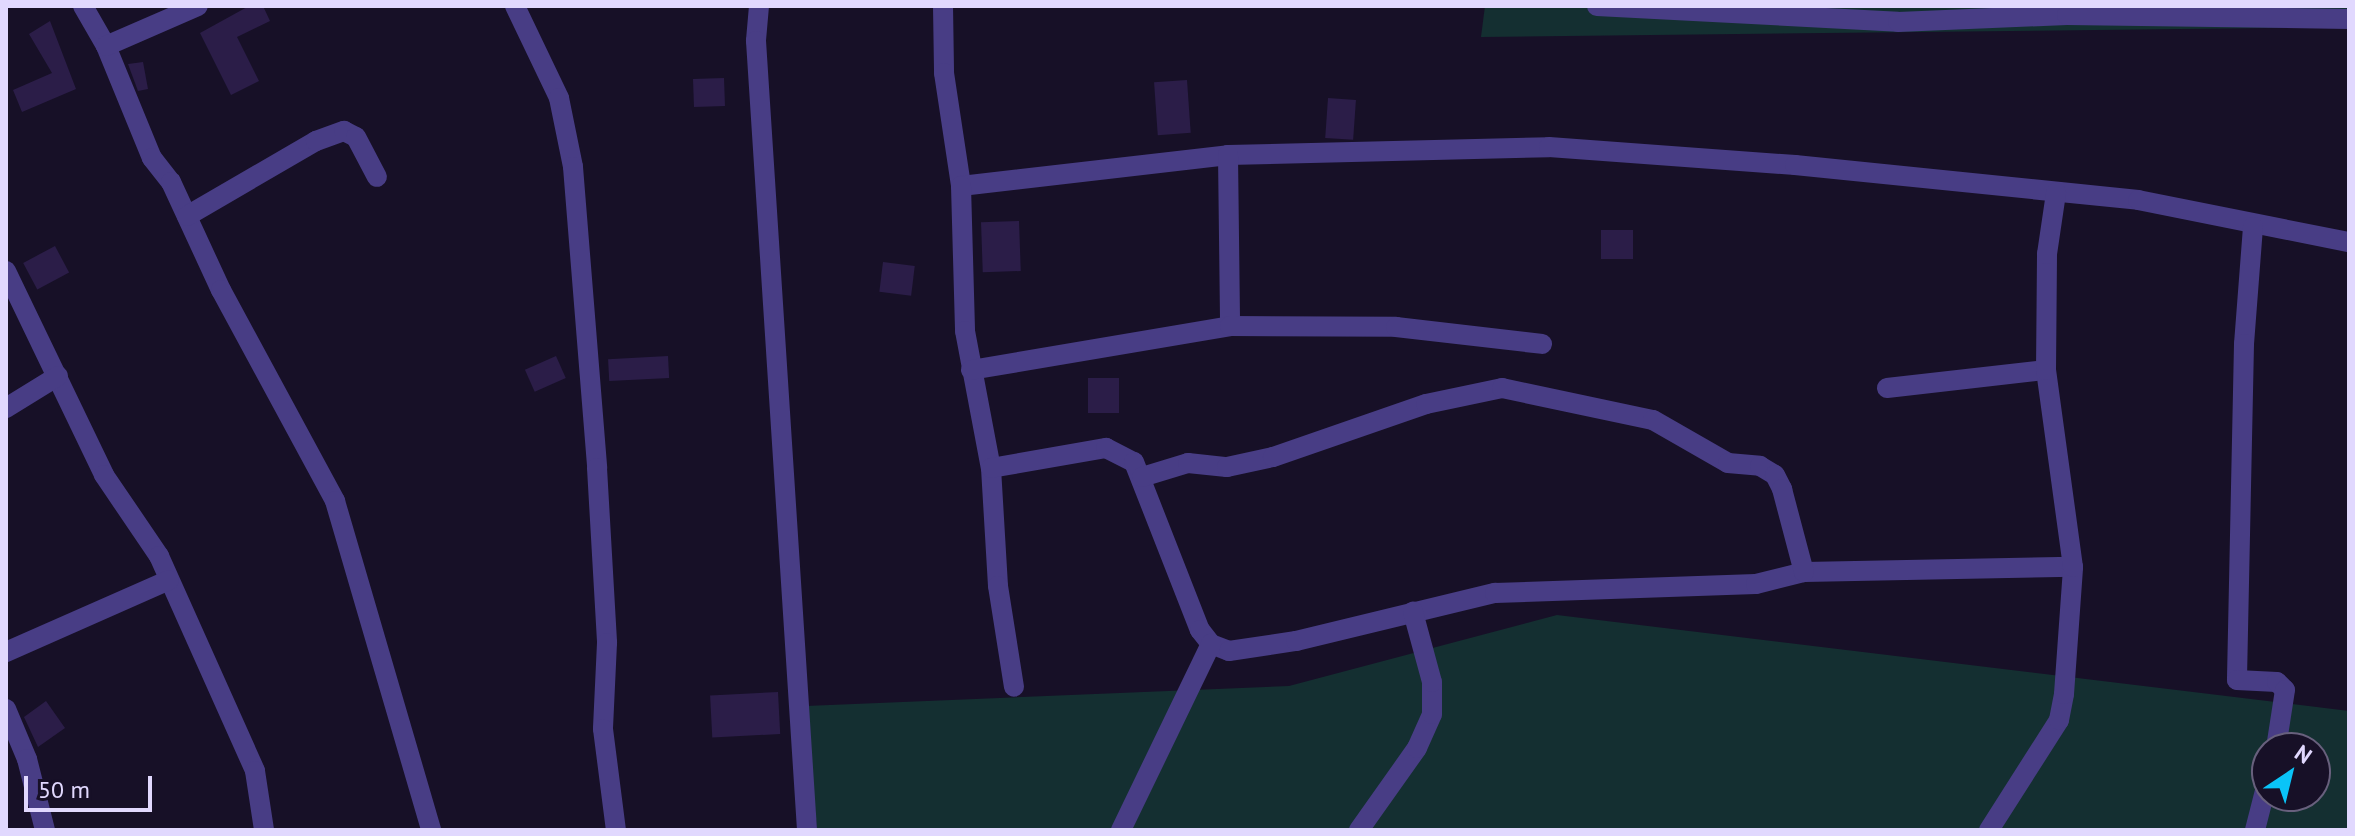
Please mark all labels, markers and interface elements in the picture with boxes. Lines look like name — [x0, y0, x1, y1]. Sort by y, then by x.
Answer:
north arrow — [2251, 732, 2331, 812]
text: N — [2290, 738, 2318, 770]
scale bar — [28, 760, 156, 810]
text: 50 m — [38, 774, 90, 805]

